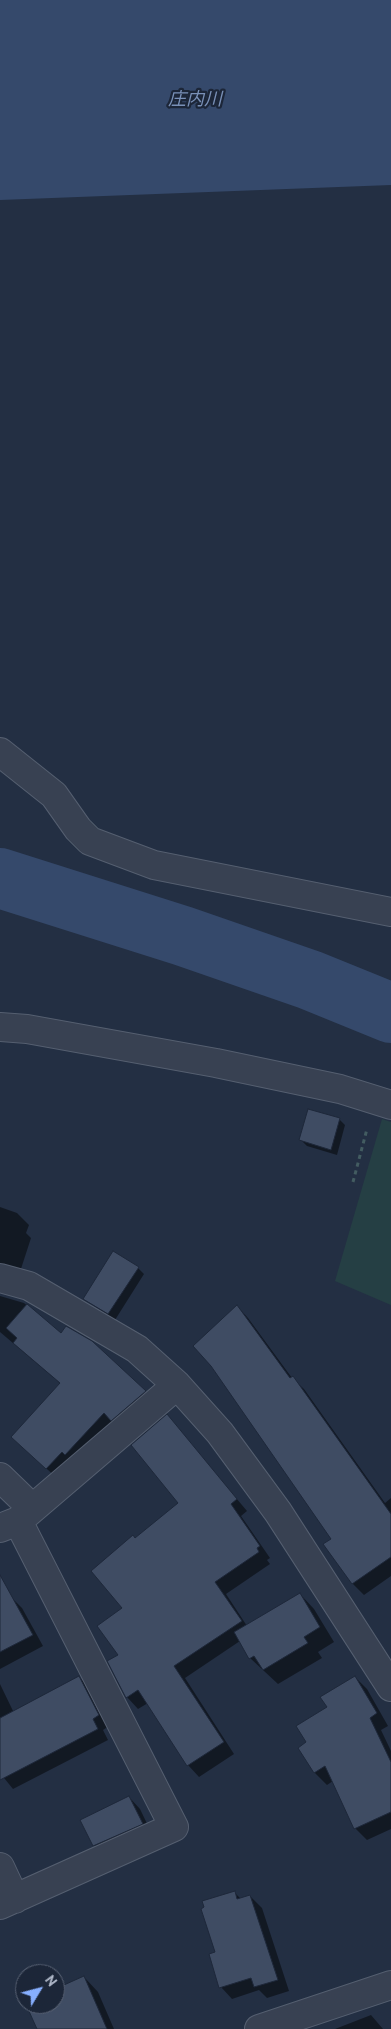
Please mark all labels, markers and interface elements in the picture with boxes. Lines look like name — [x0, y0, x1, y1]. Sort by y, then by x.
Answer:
water label: 庄内川 — [168, 89, 222, 111]
north arrow — [15, 1964, 65, 2014]
text: N — [41, 1971, 61, 1990]

